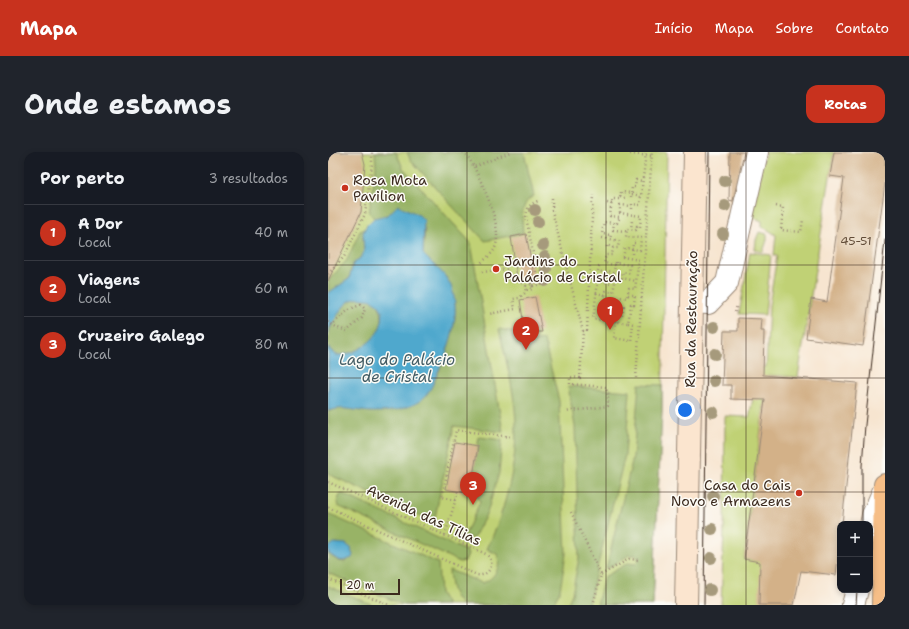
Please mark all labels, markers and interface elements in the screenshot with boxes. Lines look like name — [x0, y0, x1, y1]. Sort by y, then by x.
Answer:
text: Mapa — [20, 16, 77, 41]
text: Início — [654, 19, 693, 37]
text: Mapa — [715, 19, 754, 37]
text: Sobre — [776, 19, 813, 37]
text: Contato — [835, 19, 889, 37]
text: Onde estamos — [24, 85, 231, 123]
button: Rotas — [806, 85, 885, 123]
text: Por perto — [40, 167, 125, 189]
text: 3 resultados — [209, 170, 288, 187]
place label: Rosa Mota Pavilion — [353, 171, 427, 205]
marker: Rosa Mota Pavilion — [340, 183, 350, 193]
text: A Dor — [78, 214, 123, 234]
text: 1 — [50, 224, 56, 241]
text: 40 m — [254, 224, 288, 241]
house number: 45-51 — [840, 233, 872, 249]
text: Local — [78, 234, 111, 251]
street label: Rua da Restauração — [681, 250, 701, 388]
place label: Jardins do Palácio de Cristal — [504, 252, 622, 286]
marker: Jardins do Palácio de Cristal — [491, 264, 501, 274]
text: Viagens — [78, 270, 140, 290]
text: 2 — [48, 280, 58, 297]
text: 60 m — [255, 280, 288, 297]
text: Local — [78, 290, 111, 307]
pin: 1 — [597, 297, 623, 330]
pin: 2 — [513, 317, 539, 350]
text: Cruzeiro Galego — [78, 326, 205, 346]
text: 3 — [48, 336, 58, 353]
text: 80 m — [254, 336, 288, 353]
text: Local — [78, 346, 111, 363]
water label: Lago do Palácio de Cristal — [339, 350, 455, 387]
your location — [675, 400, 695, 420]
pin: 3 — [460, 472, 486, 505]
place label: Casa do Cais Novo e Armazens — [671, 476, 791, 510]
street label: Avenida das Tílias — [364, 481, 484, 549]
marker: Casa do Cais Novo e Armazens — [794, 488, 804, 498]
map controls — [837, 521, 873, 593]
button: + — [837, 521, 873, 557]
button: − — [837, 557, 873, 593]
scale bar — [340, 577, 400, 596]
text: 20 m — [346, 578, 374, 593]

